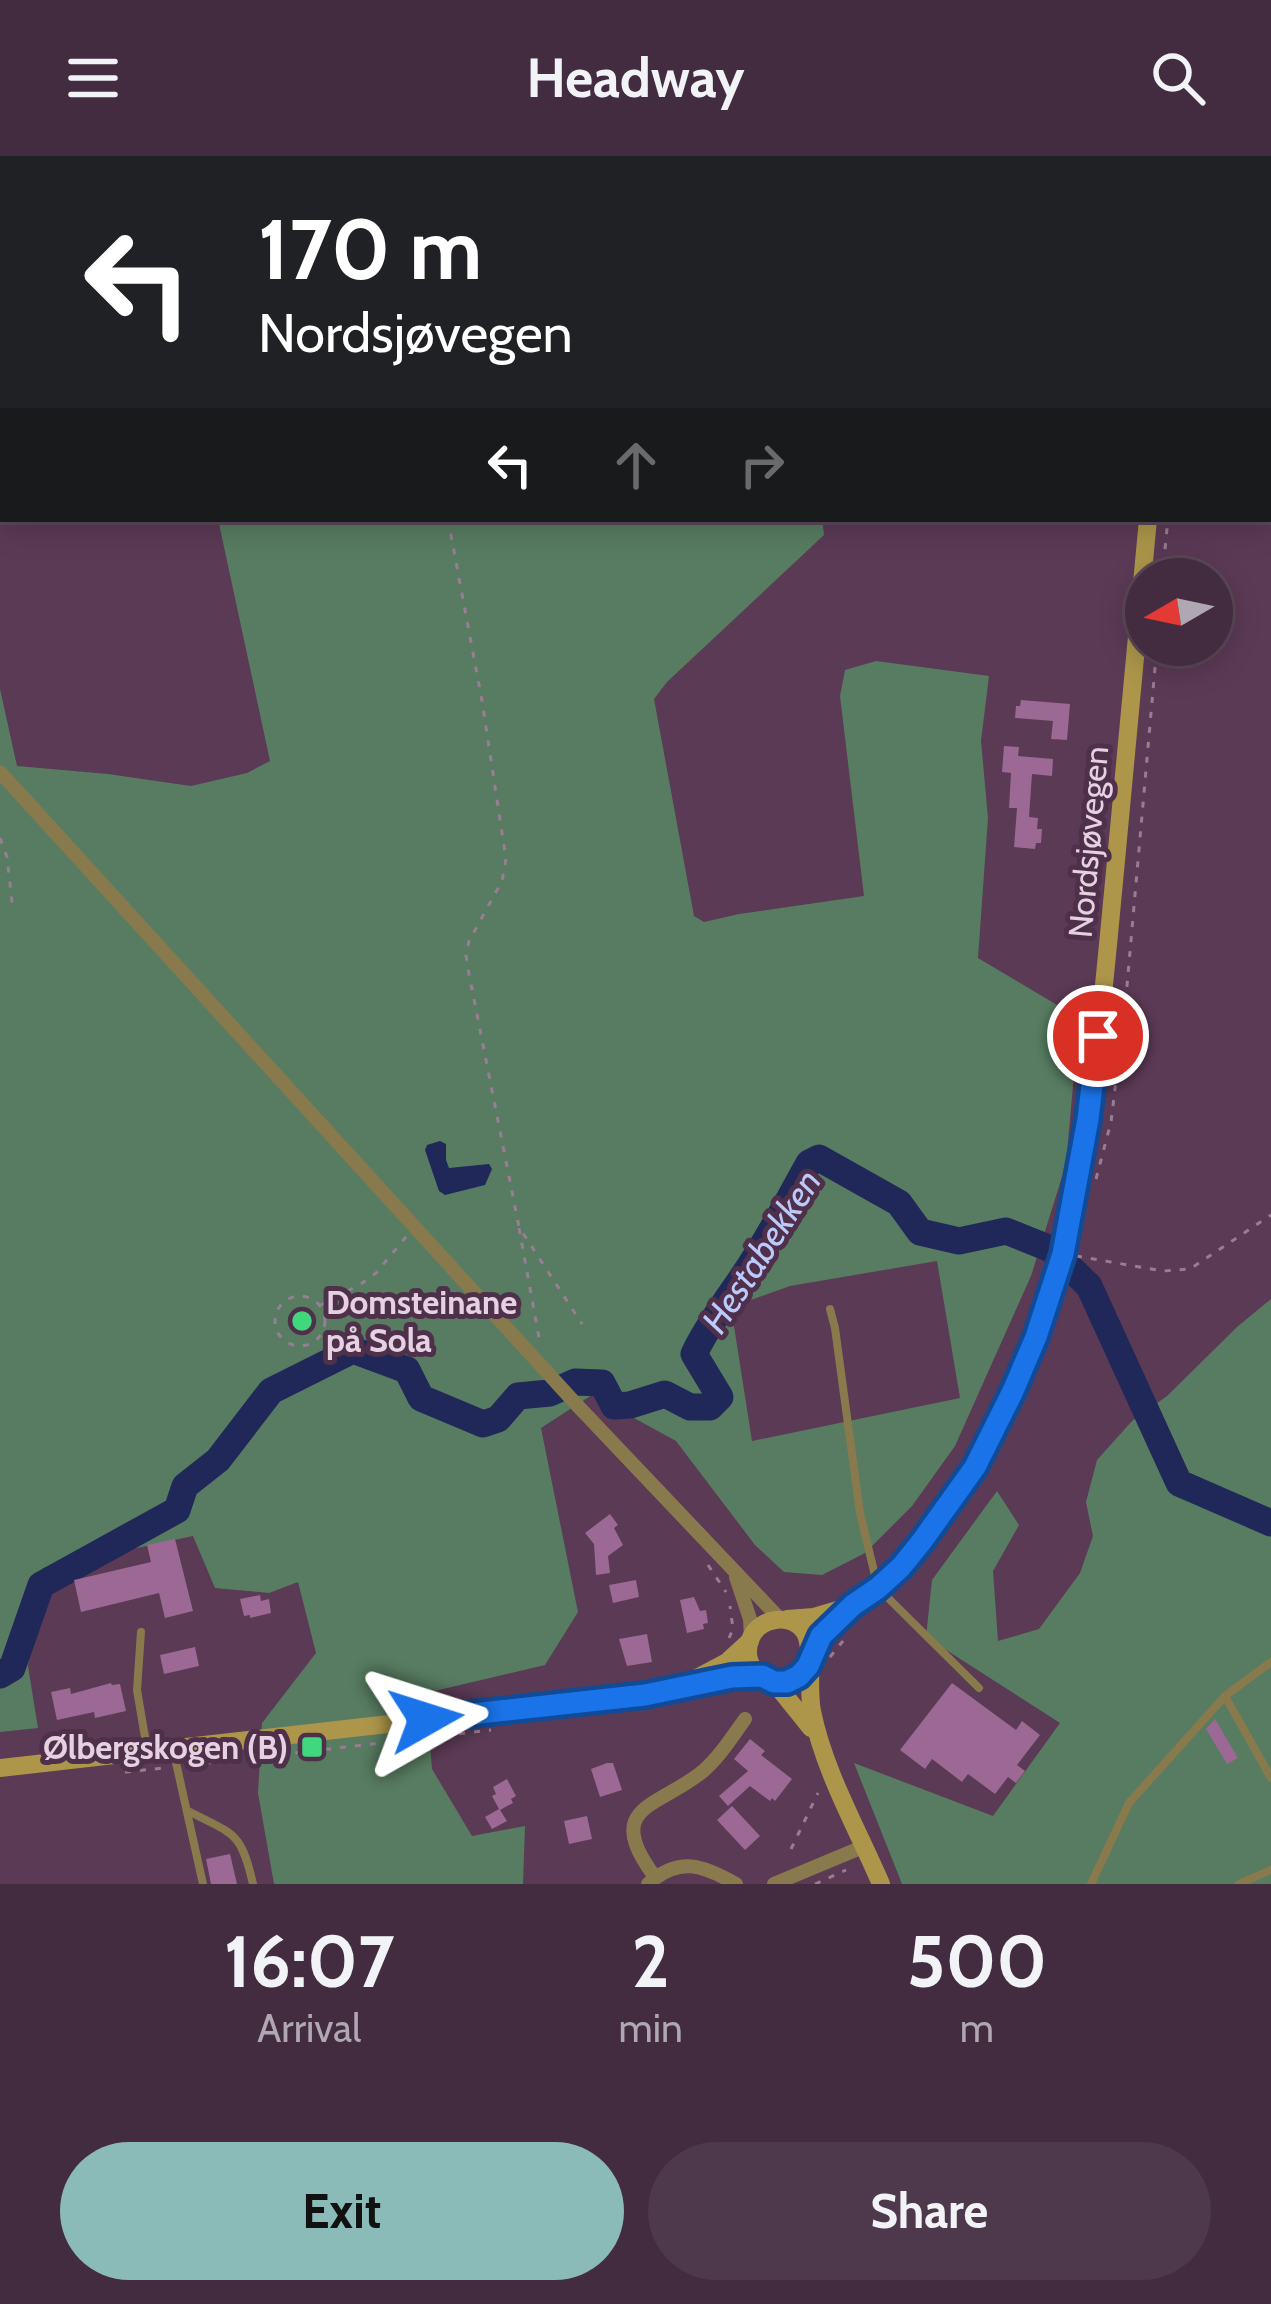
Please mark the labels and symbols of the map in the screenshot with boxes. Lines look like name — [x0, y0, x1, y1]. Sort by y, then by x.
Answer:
north arrow — [1125, 558, 1233, 666]
street label: Nordsjøvegen — [1060, 744, 1116, 940]
pin — [1047, 985, 1149, 1087]
water label: Hestabekken — [692, 1161, 830, 1341]
place label: Domsteinane på Sola — [326, 1282, 517, 1360]
marker: Domsteinane på Sola — [289, 1308, 315, 1334]
position arrow — [363, 1656, 489, 1782]
place label: Ølbergskogen (B) — [43, 1727, 288, 1767]
marker: Ølbergskogen (B) — [299, 1734, 325, 1760]

